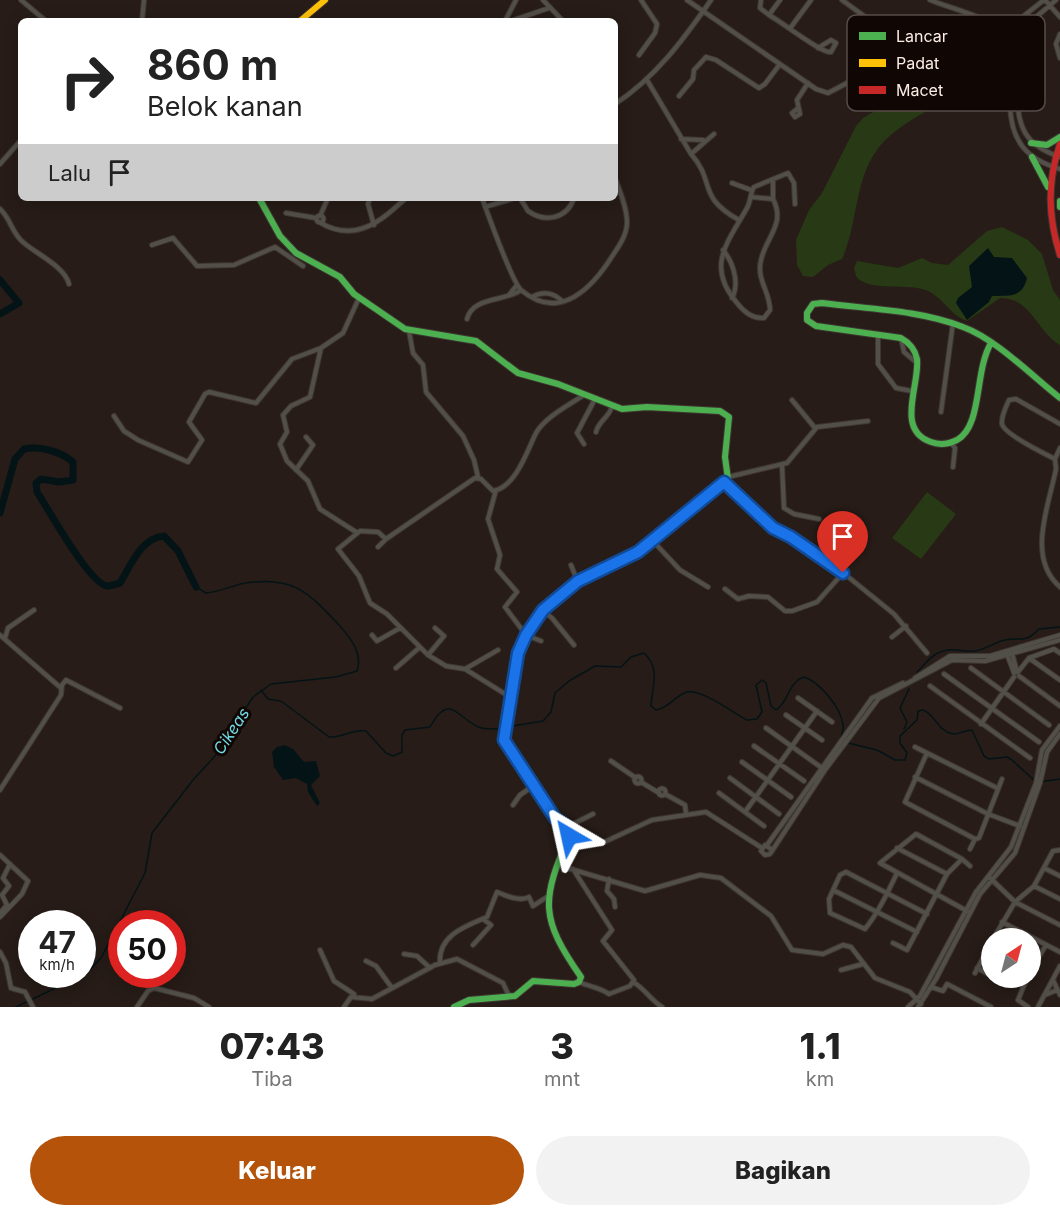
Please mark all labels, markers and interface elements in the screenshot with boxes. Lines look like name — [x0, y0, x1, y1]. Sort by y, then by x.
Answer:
legend — [847, 15, 1045, 111]
text: Lancar — [896, 26, 948, 46]
text: 860 m — [147, 39, 278, 90]
icon: right — [48, 42, 126, 120]
text: Padat — [896, 53, 939, 73]
text: Macet — [896, 80, 943, 100]
text: Belok kanan — [147, 90, 303, 123]
icon: arrive — [103, 156, 136, 189]
text: Lalu — [48, 160, 91, 186]
pin — [817, 511, 868, 573]
icon: arrive — [826, 520, 859, 553]
water label: Cikeas — [209, 704, 253, 758]
position arrow — [537, 804, 601, 868]
speed limit sign: 50 — [108, 910, 186, 988]
text: 47 — [38, 924, 76, 960]
north arrow — [981, 928, 1041, 988]
map controls — [981, 928, 1041, 988]
text: km/h — [39, 955, 75, 974]
text: 07:43 — [219, 1024, 325, 1068]
text: 3 — [550, 1024, 574, 1068]
text: 1.1 — [799, 1024, 841, 1068]
text: Tiba — [251, 1067, 293, 1091]
text: mnt — [544, 1067, 580, 1091]
text: km — [806, 1067, 834, 1091]
button: Keluar — [30, 1136, 524, 1205]
button: Bagikan — [536, 1136, 1030, 1205]

